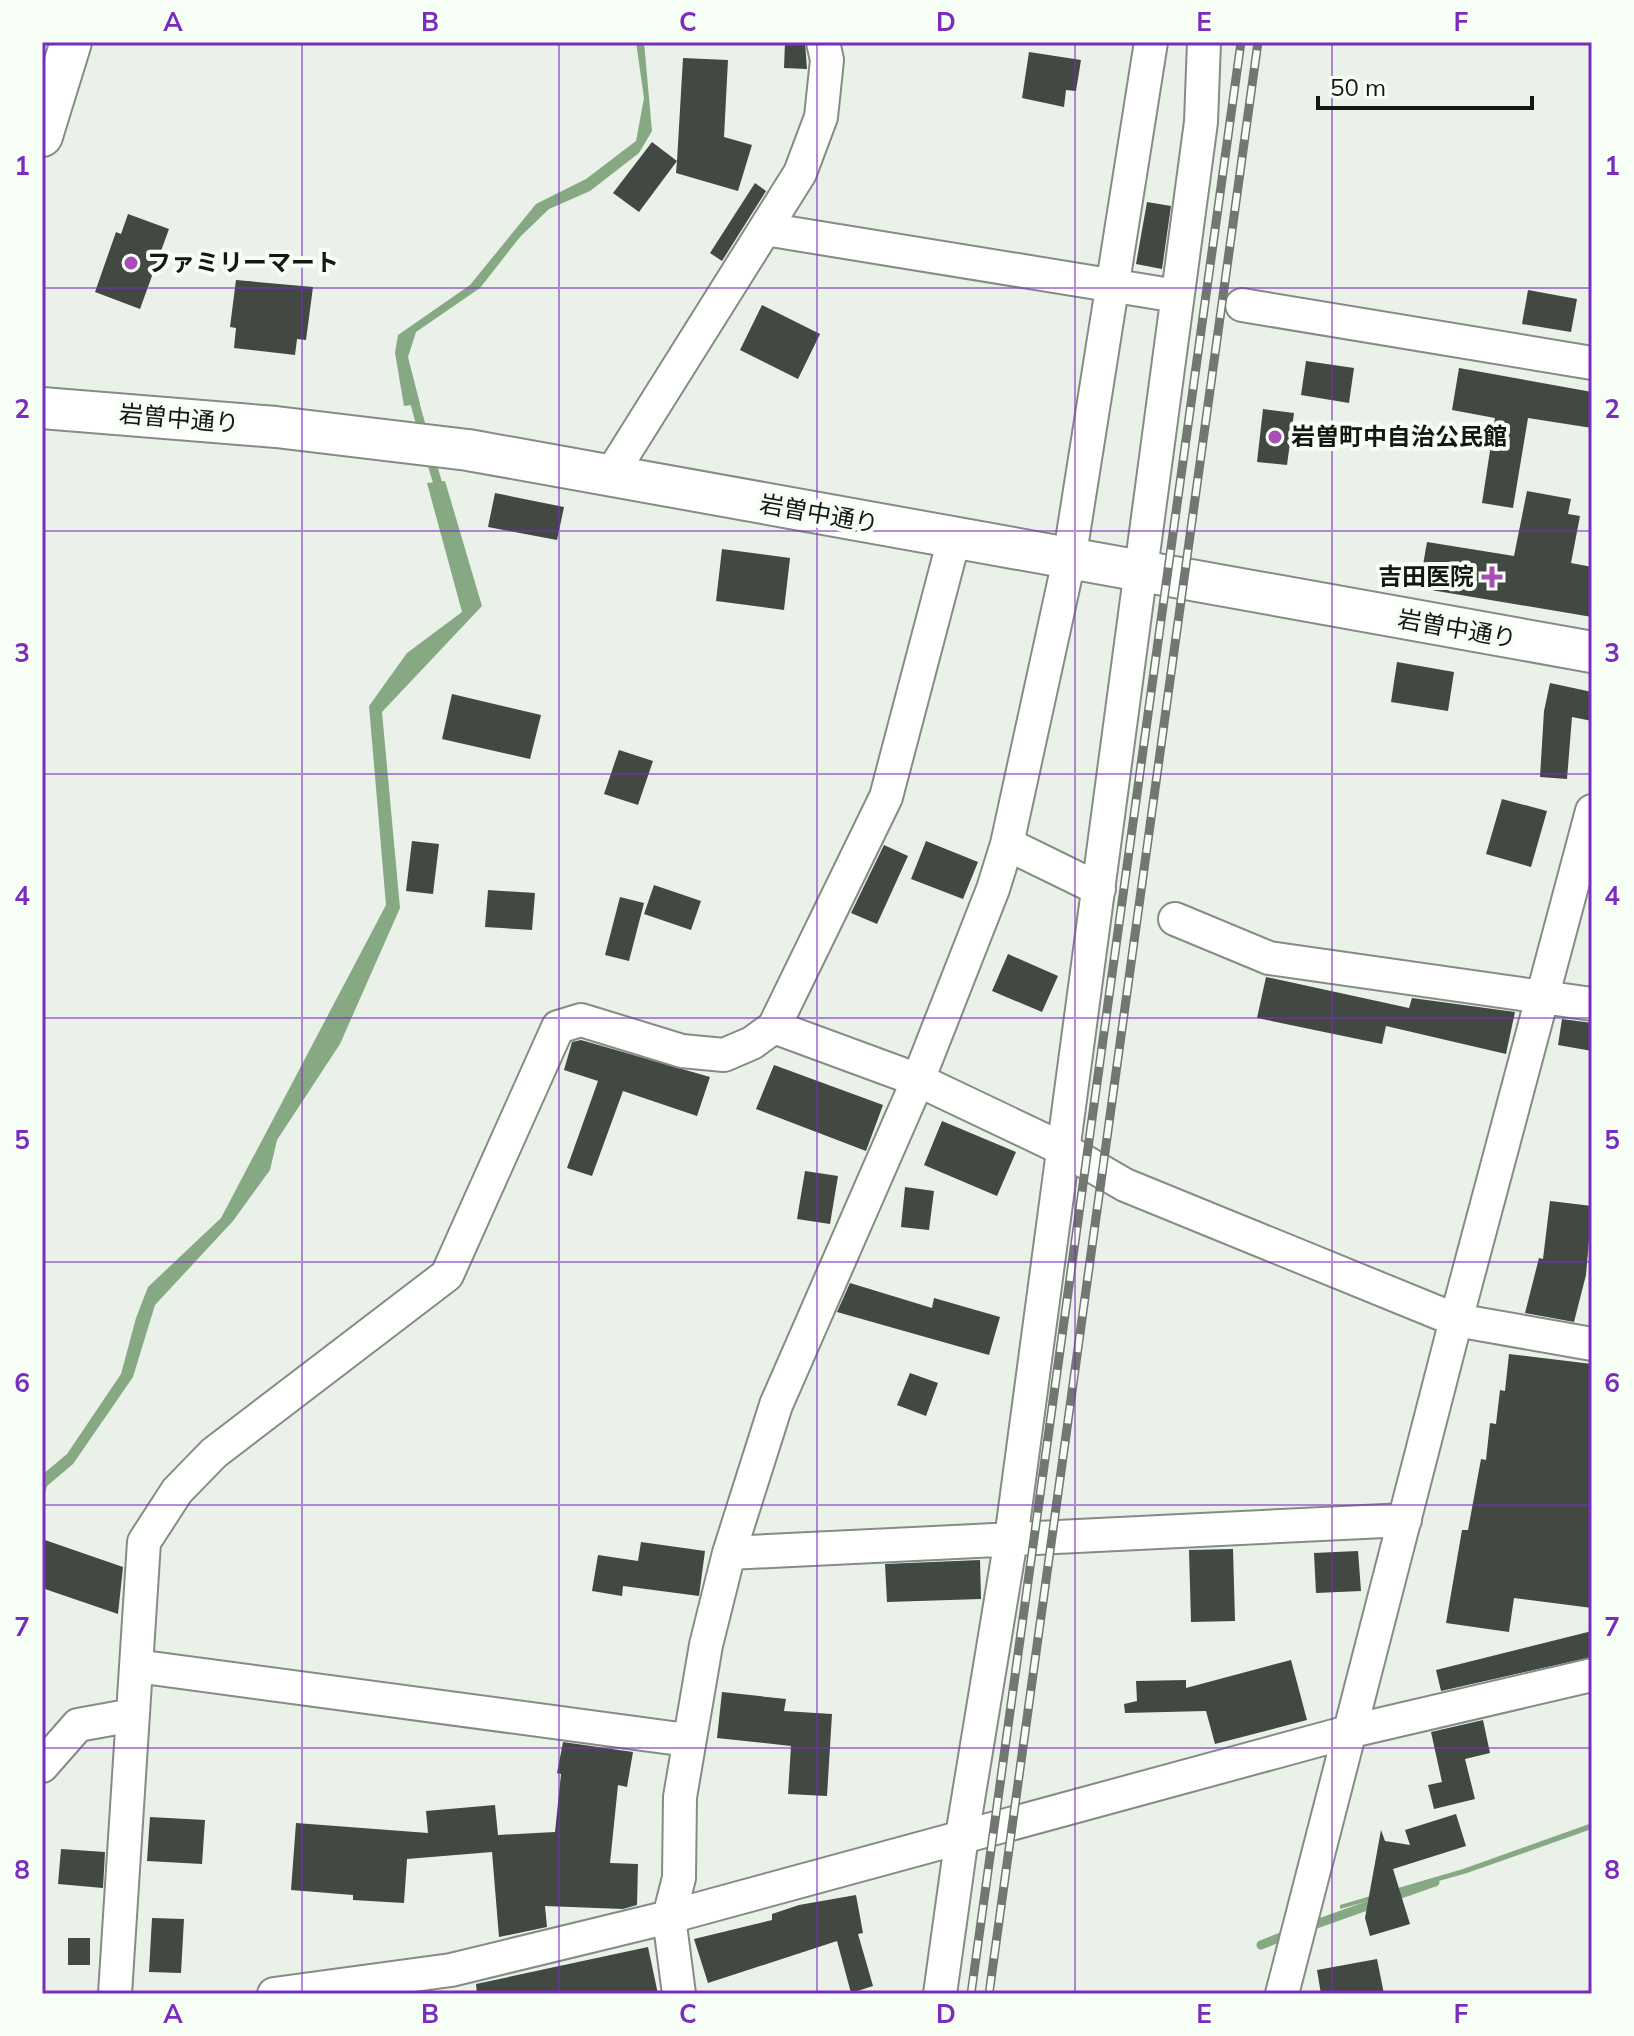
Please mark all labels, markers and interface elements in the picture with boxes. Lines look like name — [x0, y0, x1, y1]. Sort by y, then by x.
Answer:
text: A — [163, 5, 183, 38]
text: B — [421, 5, 439, 38]
text: C — [679, 5, 697, 38]
text: D — [936, 5, 956, 38]
text: E — [1196, 5, 1212, 38]
text: F — [1454, 5, 1469, 38]
scale bar — [1318, 60, 1532, 110]
text: 50 m — [1330, 72, 1386, 102]
text: 1 — [14, 149, 30, 182]
text: 1 — [1604, 149, 1620, 182]
place label: ファミリーマート — [147, 247, 339, 277]
marker: ファミリーマート — [122, 254, 140, 272]
text: 2 — [14, 392, 30, 425]
text: 2 — [1604, 392, 1620, 425]
street label: 岩曽中通り — [118, 398, 240, 438]
place label: 岩曽町中自治公民館 — [1291, 421, 1507, 451]
marker: 岩曽町中自治公民館 — [1266, 428, 1284, 446]
street label: 岩曽中通り — [757, 488, 881, 538]
place label: 吉田医院 — [1378, 561, 1474, 591]
marker: 吉田医院 — [1481, 566, 1503, 588]
street label: 岩曽中通り — [1395, 603, 1519, 653]
text: 3 — [14, 636, 30, 669]
text: 3 — [1604, 636, 1620, 669]
text: 4 — [14, 879, 30, 912]
text: 4 — [1604, 879, 1620, 912]
text: 5 — [14, 1123, 30, 1156]
text: 5 — [1604, 1123, 1620, 1156]
text: 6 — [14, 1366, 30, 1399]
text: 6 — [1604, 1366, 1620, 1399]
text: 7 — [14, 1610, 30, 1643]
text: 7 — [1604, 1610, 1620, 1643]
text: 8 — [14, 1853, 30, 1886]
text: 8 — [1604, 1853, 1620, 1886]
text: A — [163, 1997, 183, 2030]
text: B — [421, 1997, 439, 2030]
text: C — [679, 1997, 697, 2030]
text: D — [936, 1997, 956, 2030]
text: E — [1196, 1997, 1212, 2030]
text: F — [1454, 1997, 1469, 2030]

